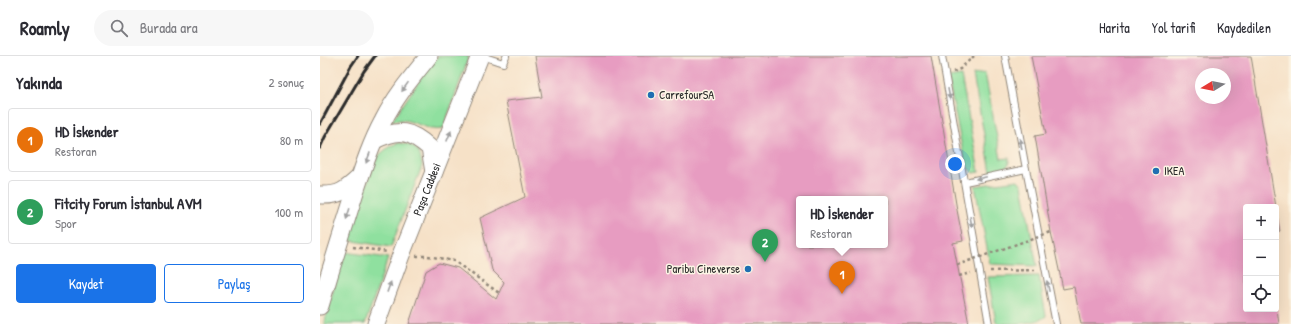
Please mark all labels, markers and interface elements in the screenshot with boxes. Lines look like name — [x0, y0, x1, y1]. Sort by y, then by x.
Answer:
search box — [94, 10, 374, 46]
text: Roamly — [20, 15, 70, 41]
icon: search — [108, 17, 130, 39]
text: Burada ara — [140, 17, 198, 38]
text: Harita — [1099, 18, 1130, 37]
text: Yol tarifi — [1152, 18, 1195, 37]
text: Kaydedilen — [1217, 18, 1271, 37]
north arrow — [1195, 68, 1231, 104]
text: Yakında — [16, 71, 62, 94]
text: 2 sonuç — [269, 73, 304, 91]
one-way arrow — [401, 82, 409, 92]
place label: CarrefourSA — [659, 86, 714, 103]
one-way arrow — [946, 88, 952, 101]
marker: CarrefourSA — [646, 90, 656, 100]
text: HD İskender — [55, 121, 118, 142]
one-way arrow — [446, 129, 452, 141]
text: 1 — [28, 131, 32, 149]
text: 80 m — [280, 131, 303, 149]
one-way arrow — [1018, 138, 1024, 150]
text: Restoran — [55, 142, 97, 160]
one-way arrow — [364, 153, 370, 165]
your location — [945, 154, 965, 174]
street label: Paşa Caddesi — [408, 160, 445, 218]
place label: IKEA — [1164, 162, 1184, 179]
marker: IKEA — [1151, 166, 1161, 176]
one-way arrow — [975, 175, 987, 181]
text: Fitcity Forum İstanbul AVM — [55, 193, 202, 214]
popup — [796, 196, 888, 248]
text: 2 — [27, 203, 33, 221]
text: 100 m — [275, 203, 303, 221]
text: HD İskender — [810, 203, 874, 224]
map controls — [1243, 204, 1279, 312]
button: + — [1243, 204, 1279, 240]
one-way arrow — [345, 208, 351, 220]
text: Spor — [55, 214, 77, 232]
one-way arrow — [968, 216, 974, 229]
text: Restoran — [810, 224, 852, 242]
pin: 2 — [752, 229, 778, 262]
button: − — [1243, 240, 1279, 276]
place label: Paribu Cineverse — [667, 260, 740, 277]
pin: 1 — [829, 261, 855, 294]
button: Kaydet — [16, 264, 156, 303]
button: Paylaş — [164, 264, 304, 303]
marker: Paribu Cineverse — [743, 264, 753, 274]
button: locate — [1243, 276, 1279, 312]
one-way arrow — [1045, 280, 1051, 292]
one-way arrow — [386, 281, 392, 293]

